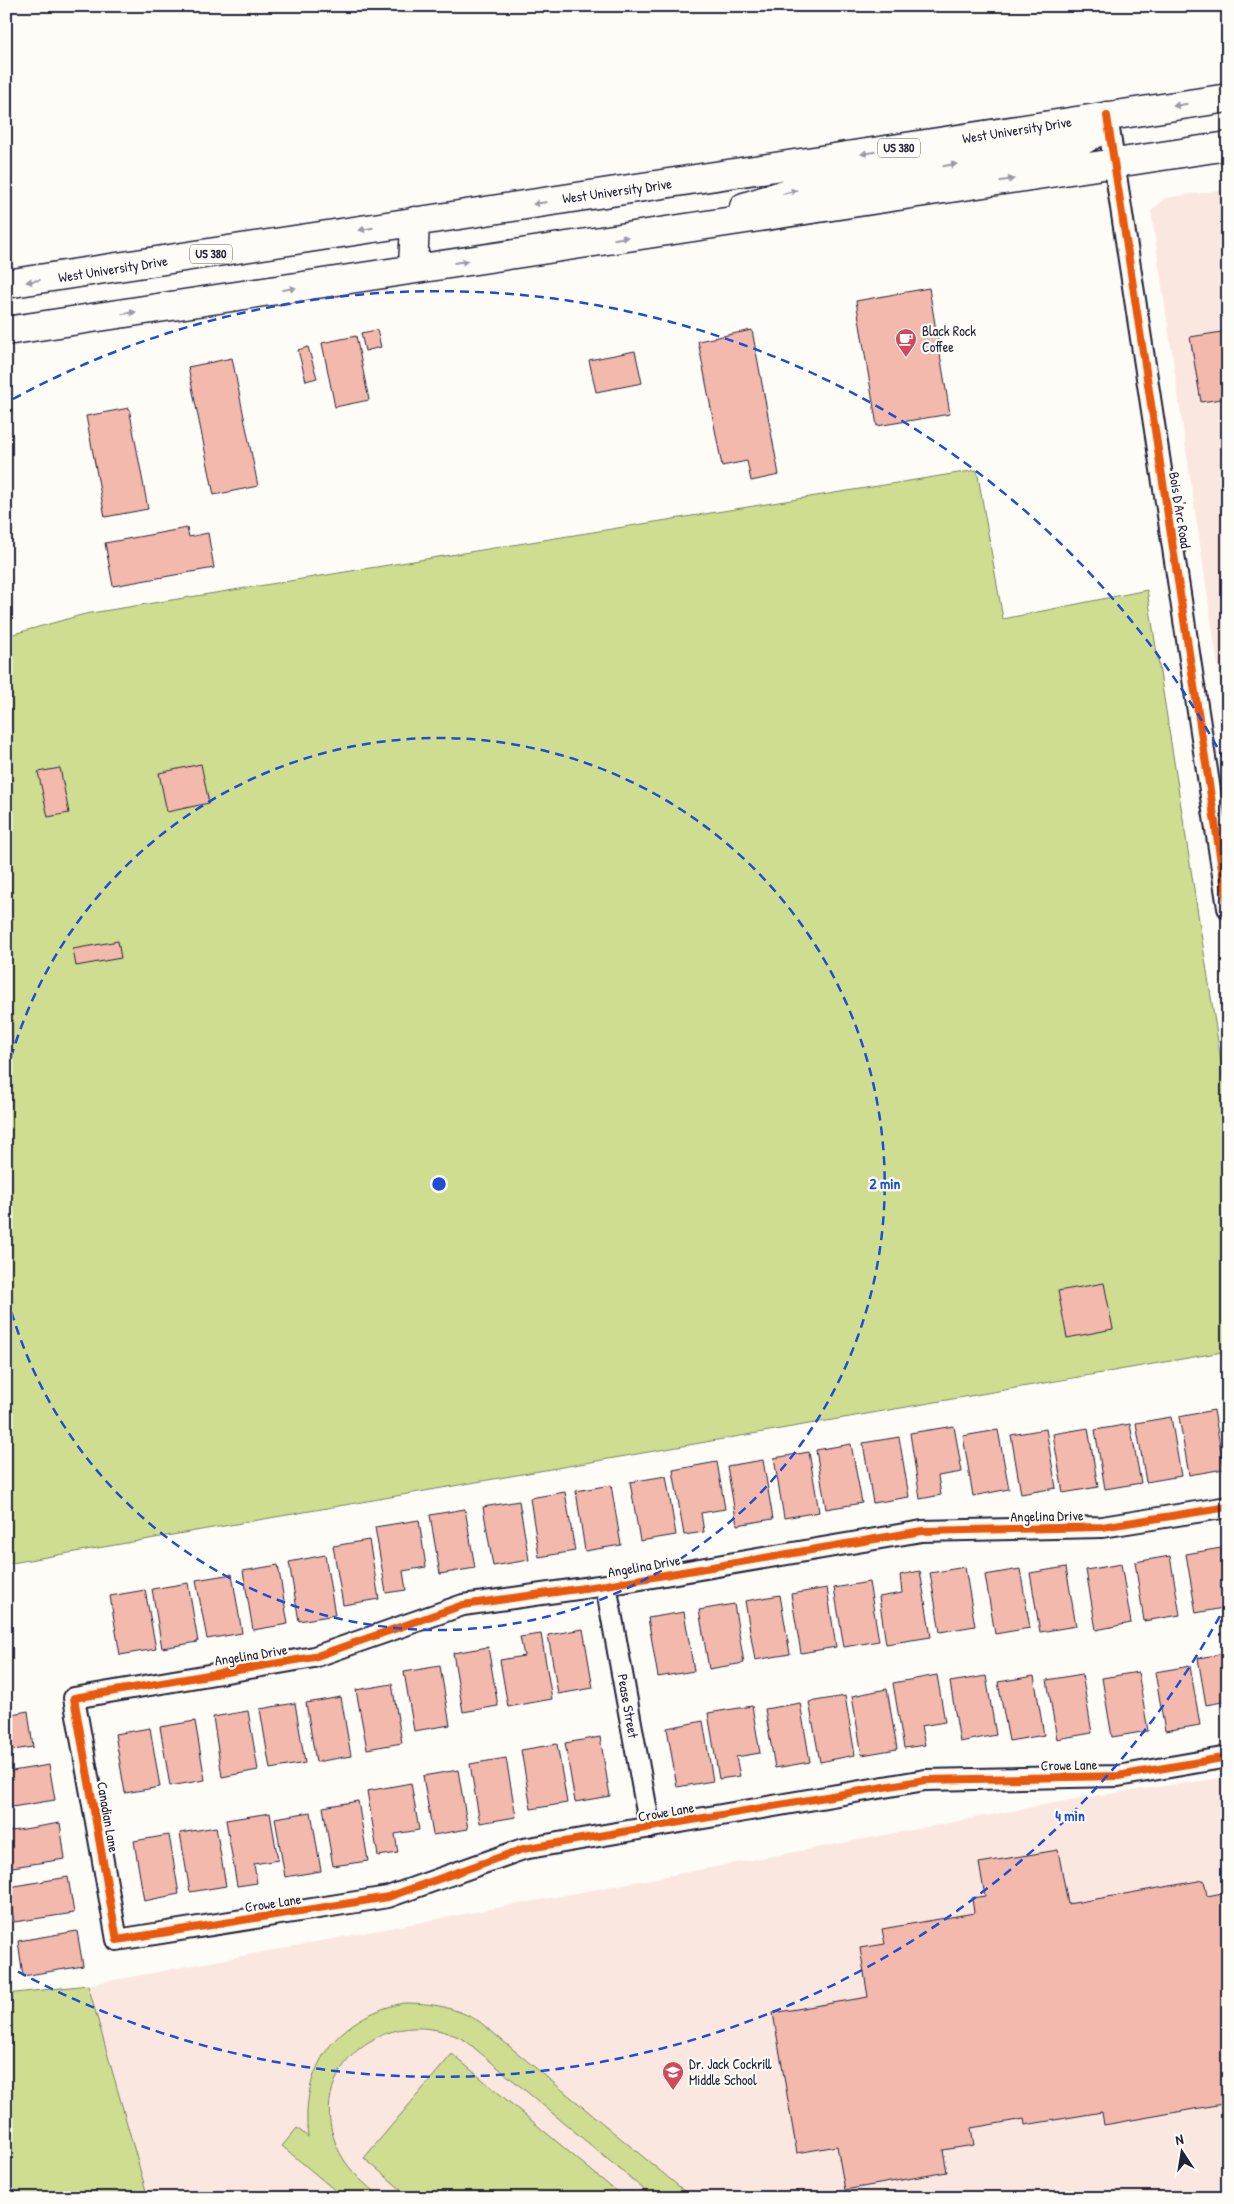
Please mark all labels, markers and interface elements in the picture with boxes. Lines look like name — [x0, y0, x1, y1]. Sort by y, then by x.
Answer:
one-way arrow — [1171, 101, 1187, 109]
street label: West University Drive — [961, 111, 1073, 148]
road number: US 380 — [878, 138, 920, 158]
one-way arrow — [860, 149, 876, 157]
one-way arrow — [943, 161, 959, 169]
street label: West University Drive — [561, 173, 673, 209]
one-way arrow — [999, 176, 1015, 184]
one-way arrow — [783, 187, 798, 195]
one-way arrow — [532, 199, 548, 207]
one-way arrow — [358, 225, 374, 233]
one-way arrow — [614, 234, 630, 242]
road number: US 380 — [190, 244, 232, 264]
street label: West University Drive — [57, 250, 169, 287]
one-way arrow — [453, 258, 469, 266]
one-way arrow — [25, 277, 41, 285]
one-way arrow — [282, 284, 298, 292]
one-way arrow — [121, 309, 137, 317]
place label: Black Rock Coffee — [922, 321, 976, 356]
cafe icon: Black Rock Coffee — [894, 327, 918, 358]
street label: Bois D'Arc Road — [1165, 470, 1196, 550]
text: 2 min — [870, 1173, 901, 1194]
centre of rings — [430, 1175, 448, 1193]
street label: Angelina Drive — [1010, 1505, 1084, 1527]
street label: Angelina Drive — [606, 1550, 682, 1582]
street label: Angelina Drive — [213, 1639, 289, 1671]
street label: Pease Street — [614, 1672, 643, 1740]
street label: Crowe Lane — [1041, 1755, 1098, 1774]
street label: Canadian Lane — [93, 1780, 124, 1854]
street label: Crowe Lane — [636, 1797, 696, 1826]
text: 4 min — [1055, 1805, 1085, 1826]
street label: Crowe Lane — [243, 1889, 303, 1916]
place label: Dr. Jack Cockrill Middle School — [689, 2054, 772, 2089]
school or university icon: Dr. Jack Cockrill Middle School — [661, 2060, 685, 2091]
north arrow — [1156, 2126, 1206, 2176]
text: N — [1174, 2129, 1185, 2149]

